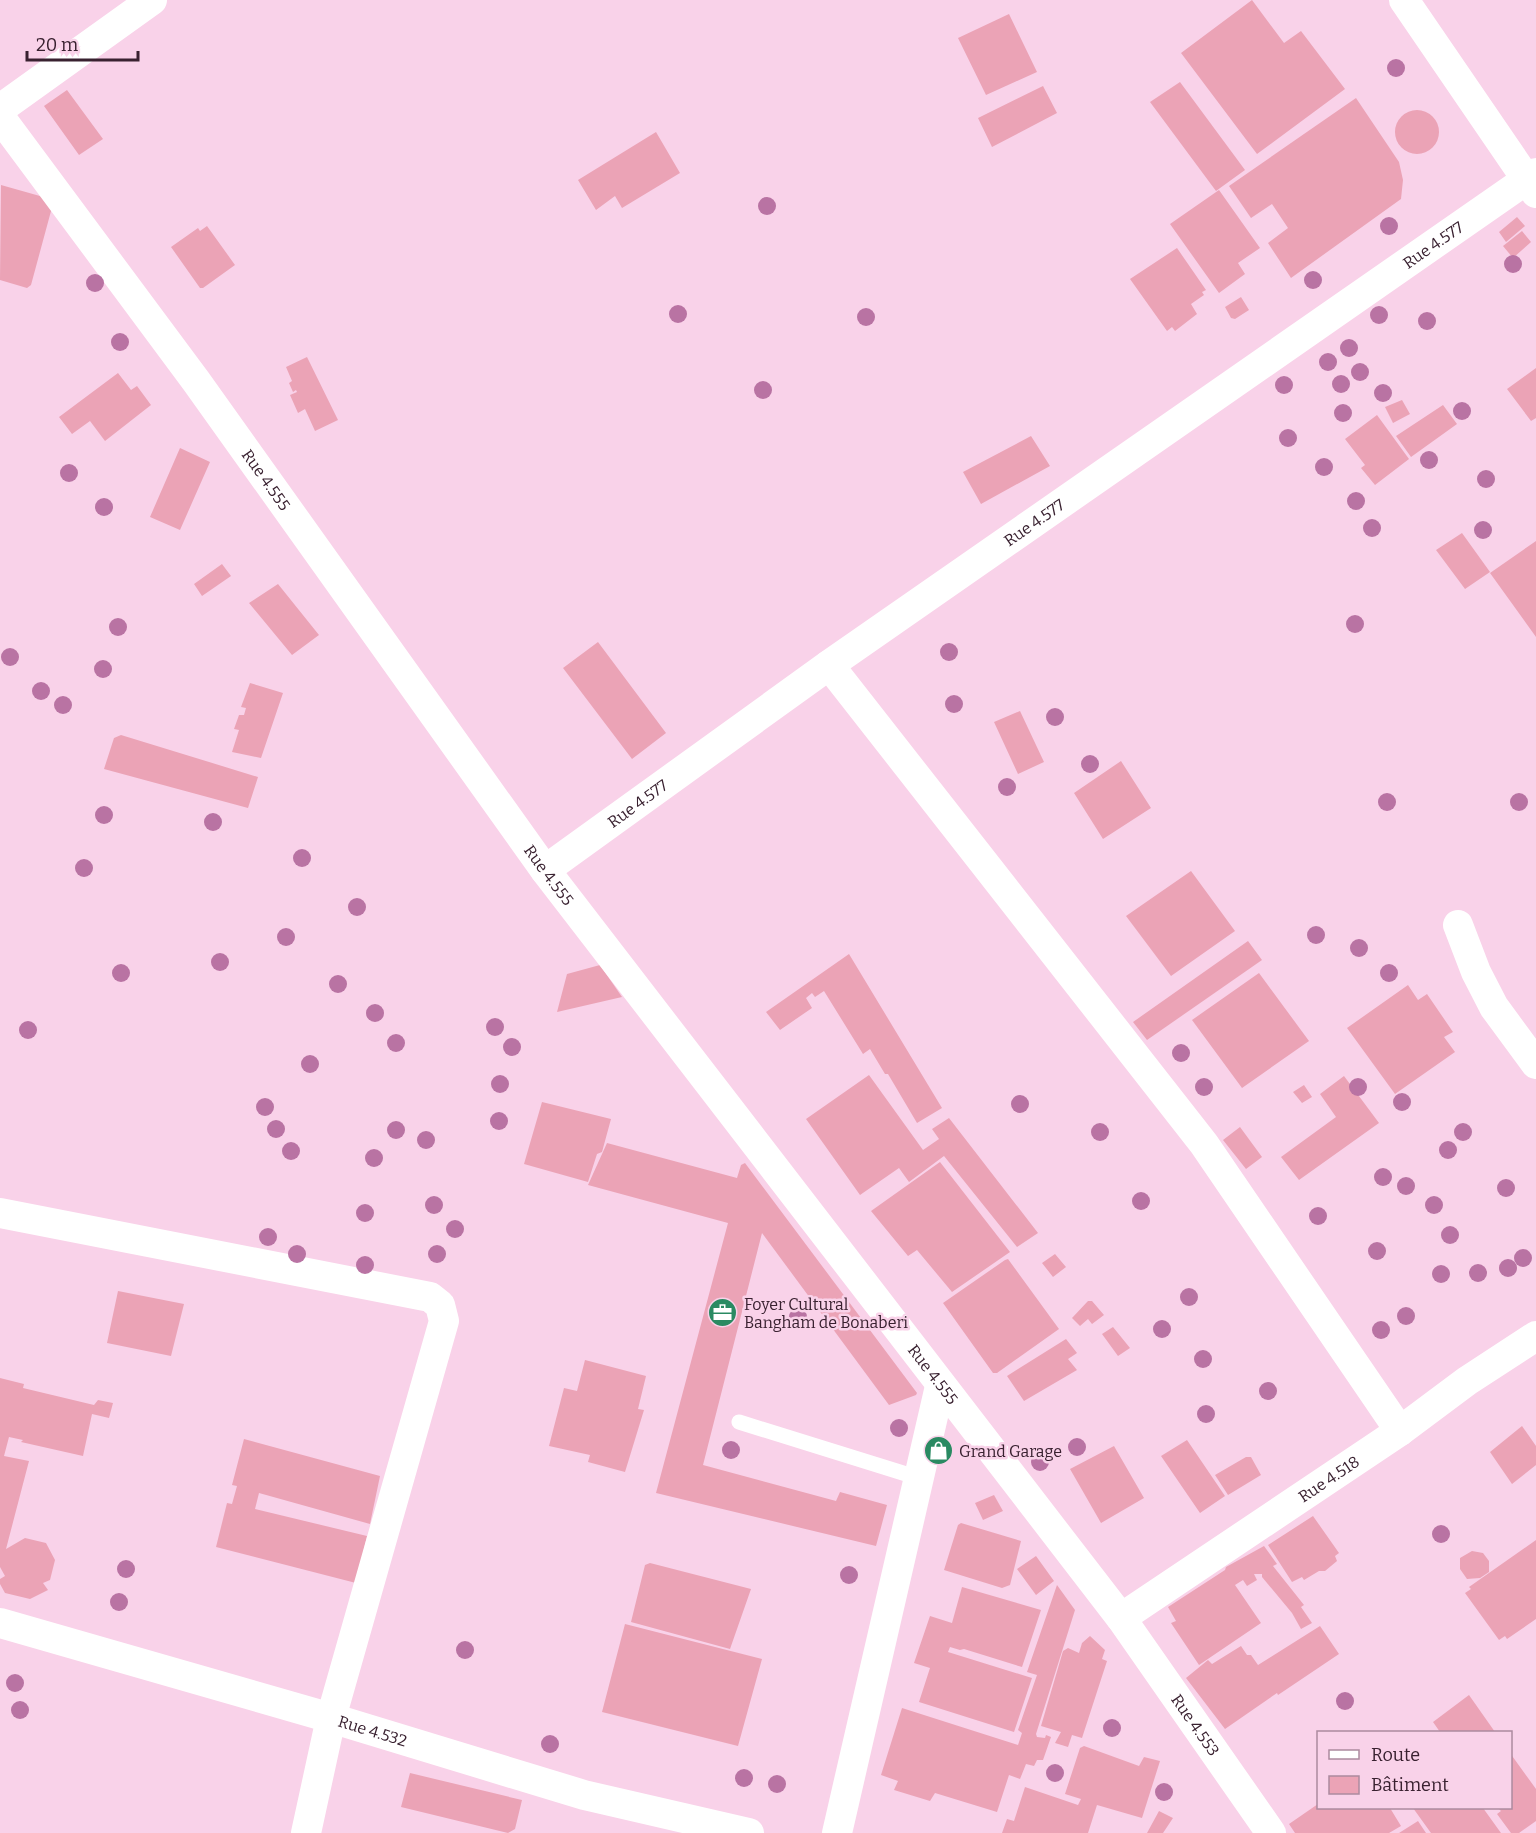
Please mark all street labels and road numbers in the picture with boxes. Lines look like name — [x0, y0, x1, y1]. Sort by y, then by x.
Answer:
street label: Rue 4.577 — [1399, 218, 1467, 273]
street label: Rue 4.555 — [238, 446, 294, 514]
street label: Rue 4.577 — [1000, 495, 1068, 550]
street label: Rue 4.577 — [604, 776, 671, 832]
street label: Rue 4.555 — [520, 841, 578, 909]
street label: Rue 4.555 — [904, 1341, 962, 1408]
street label: Rue 4.518 — [1295, 1452, 1363, 1506]
street label: Rue 4.553 — [1167, 1691, 1223, 1760]
street label: Rue 4.532 — [336, 1712, 409, 1751]

